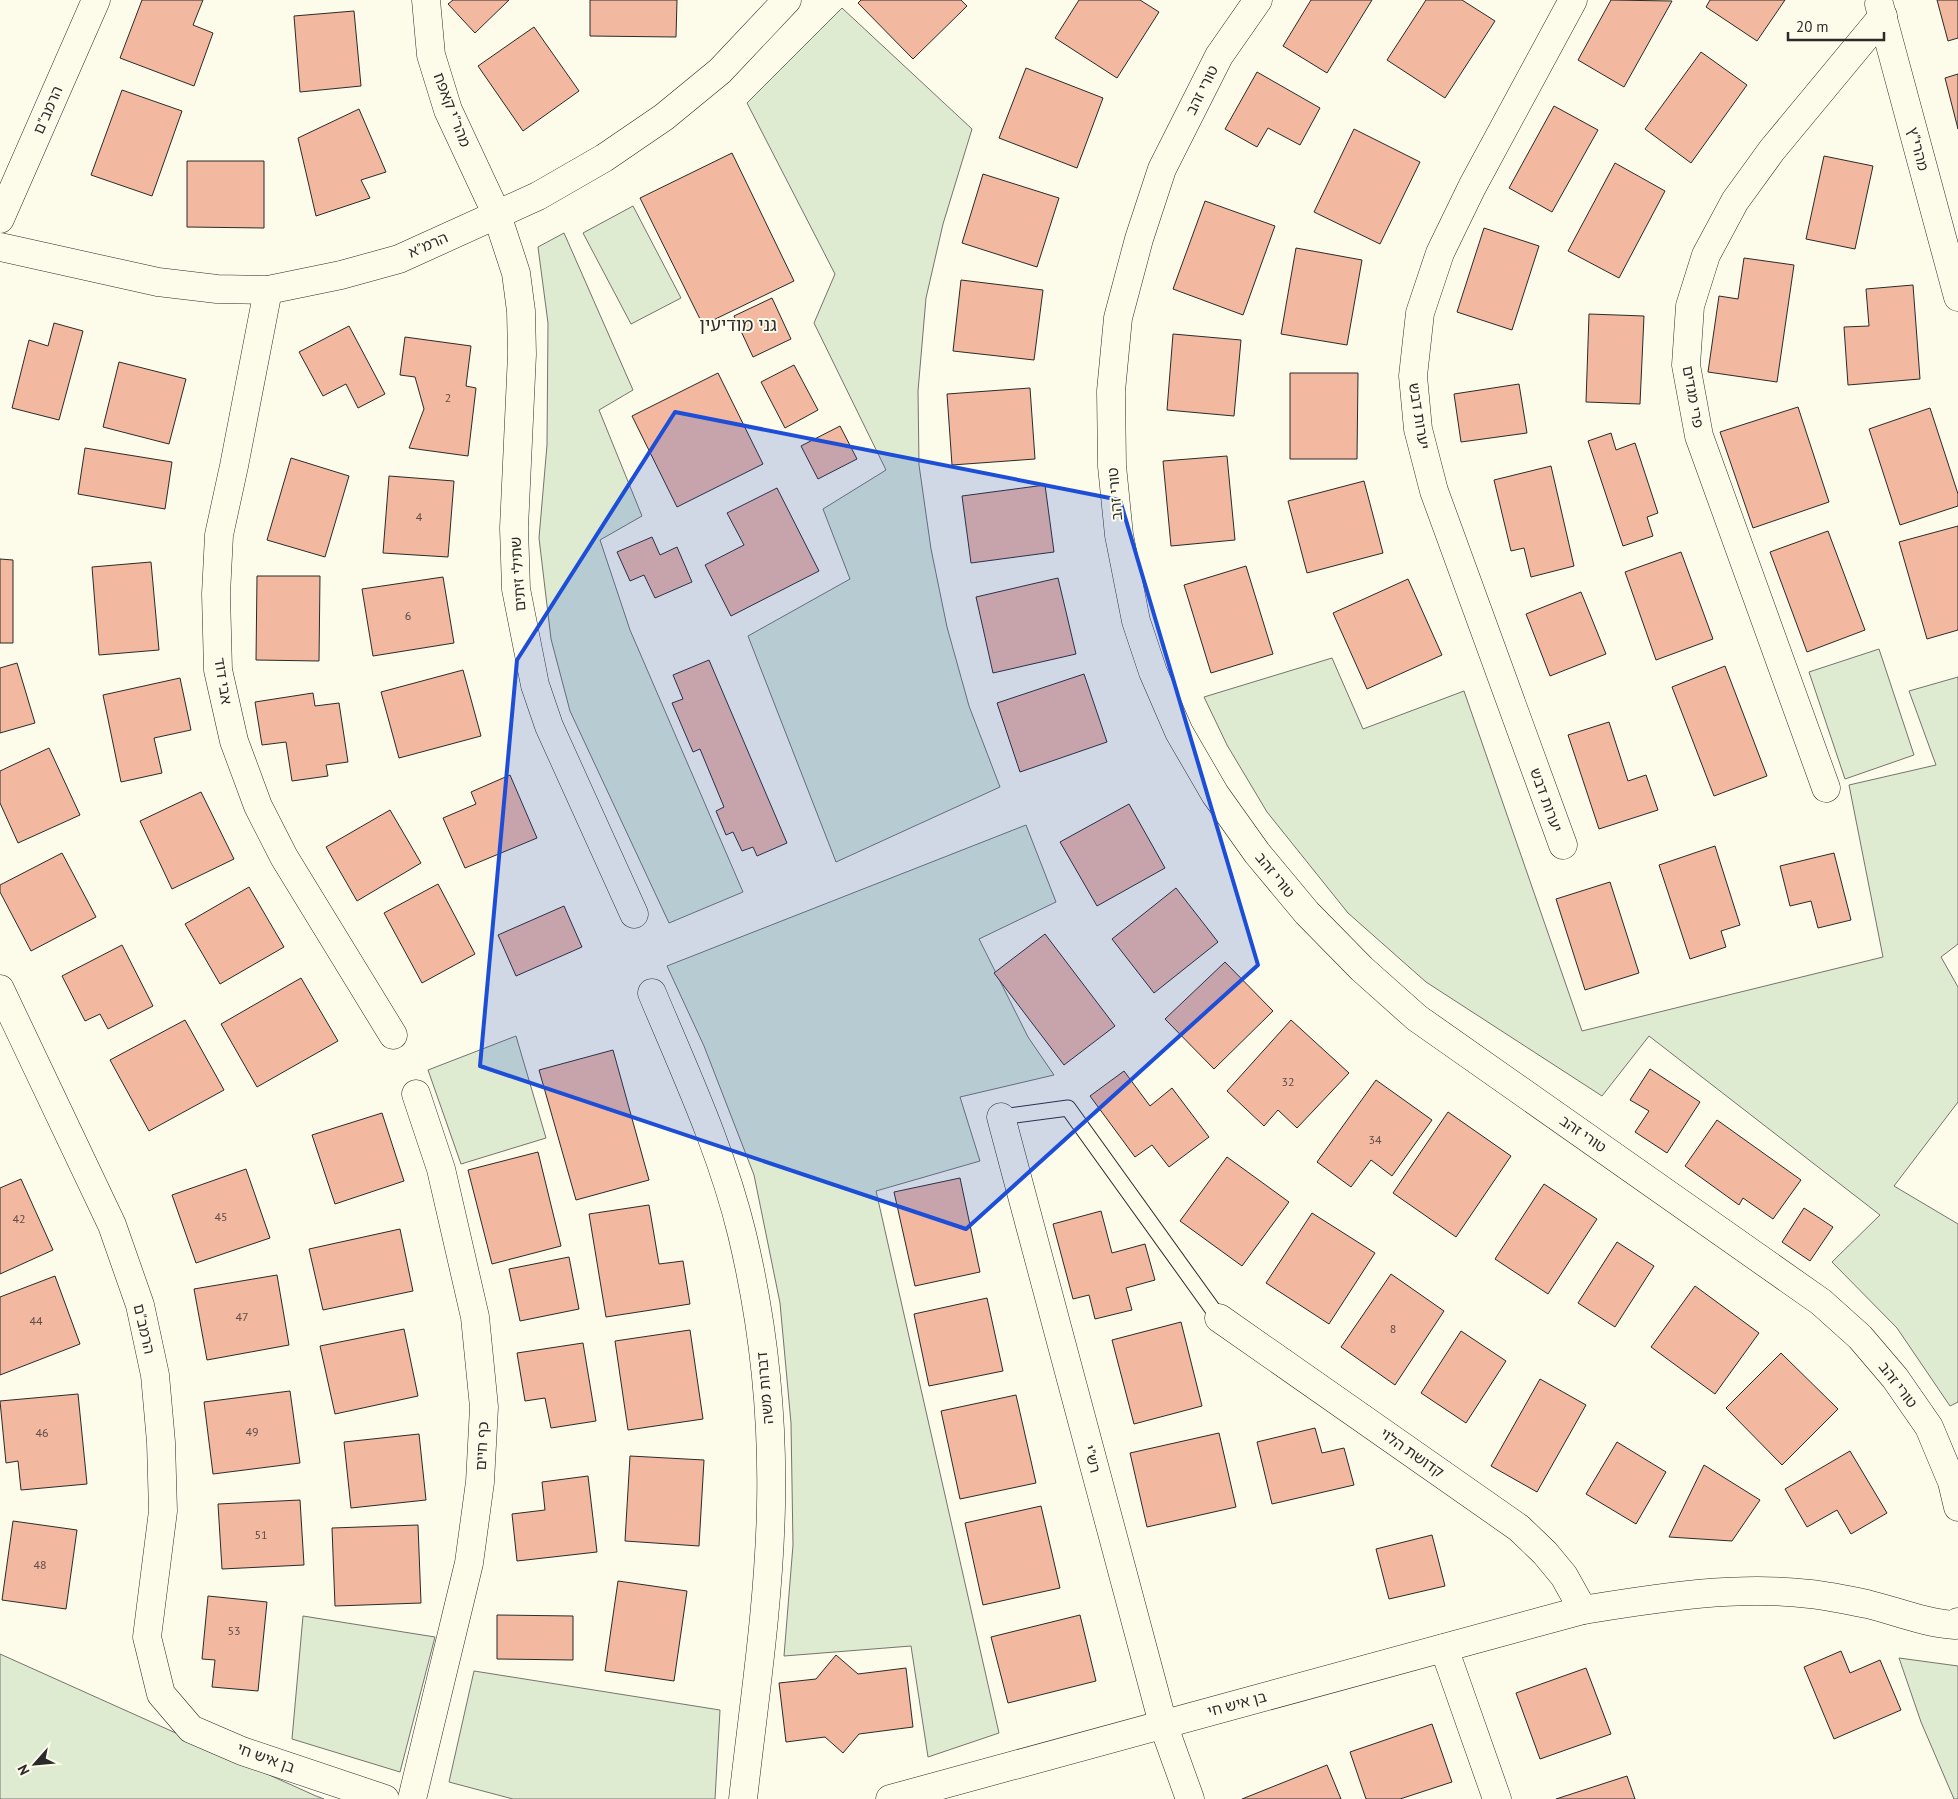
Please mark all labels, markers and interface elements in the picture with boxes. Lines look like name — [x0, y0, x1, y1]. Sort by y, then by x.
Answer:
scale bar — [1788, 10, 1884, 42]
text: 20 m — [1796, 17, 1829, 36]
street label: טורי זהב — [1181, 62, 1222, 118]
street label: מהר"י קאפח — [430, 70, 475, 150]
street label: הרמב"ם — [29, 83, 67, 137]
street label: מהרי"ץ — [1904, 125, 1933, 173]
street label: הרמ"א — [405, 227, 451, 262]
district label: גני מודיעין — [699, 313, 777, 336]
street label: פרי מגדים — [1679, 364, 1708, 430]
street label: יערות דבש — [1405, 381, 1434, 451]
house number: 2 — [445, 390, 451, 405]
street label: טורי זהב — [1103, 467, 1126, 521]
house number: 4 — [416, 509, 423, 524]
street label: שתילי זיתים — [505, 536, 530, 612]
house number: 6 — [405, 608, 411, 623]
street label: אבי דוד — [210, 656, 237, 706]
street label: יערות דבש — [1526, 765, 1567, 835]
street label: טורי זהב — [1251, 848, 1299, 901]
house number: 32 — [1281, 1074, 1295, 1089]
street label: טורי זהב — [1556, 1111, 1610, 1157]
house number: 34 — [1368, 1132, 1382, 1147]
house number: 45 — [214, 1209, 228, 1224]
house number: 42 — [12, 1211, 26, 1226]
street label: הרמב"ם — [130, 1302, 159, 1356]
house number: 47 — [235, 1309, 249, 1324]
house number: 44 — [29, 1313, 43, 1328]
house number: 8 — [1390, 1321, 1396, 1336]
street label: דברות משה — [752, 1351, 777, 1425]
street label: טורי זהב — [1875, 1358, 1922, 1412]
street label: כף חיים — [471, 1421, 492, 1471]
house number: 49 — [245, 1424, 259, 1439]
street label: קדושת הלוי — [1377, 1424, 1448, 1481]
house number: 46 — [35, 1425, 49, 1440]
street label: רש"י — [1080, 1443, 1105, 1475]
house number: 51 — [254, 1527, 268, 1542]
house number: 48 — [33, 1557, 47, 1572]
house number: 53 — [227, 1623, 241, 1638]
street label: בן איש חי — [1205, 1686, 1269, 1721]
street label: בן איש חי — [235, 1738, 298, 1777]
north arrow — [10, 1739, 60, 1789]
text: N — [13, 1762, 34, 1778]

